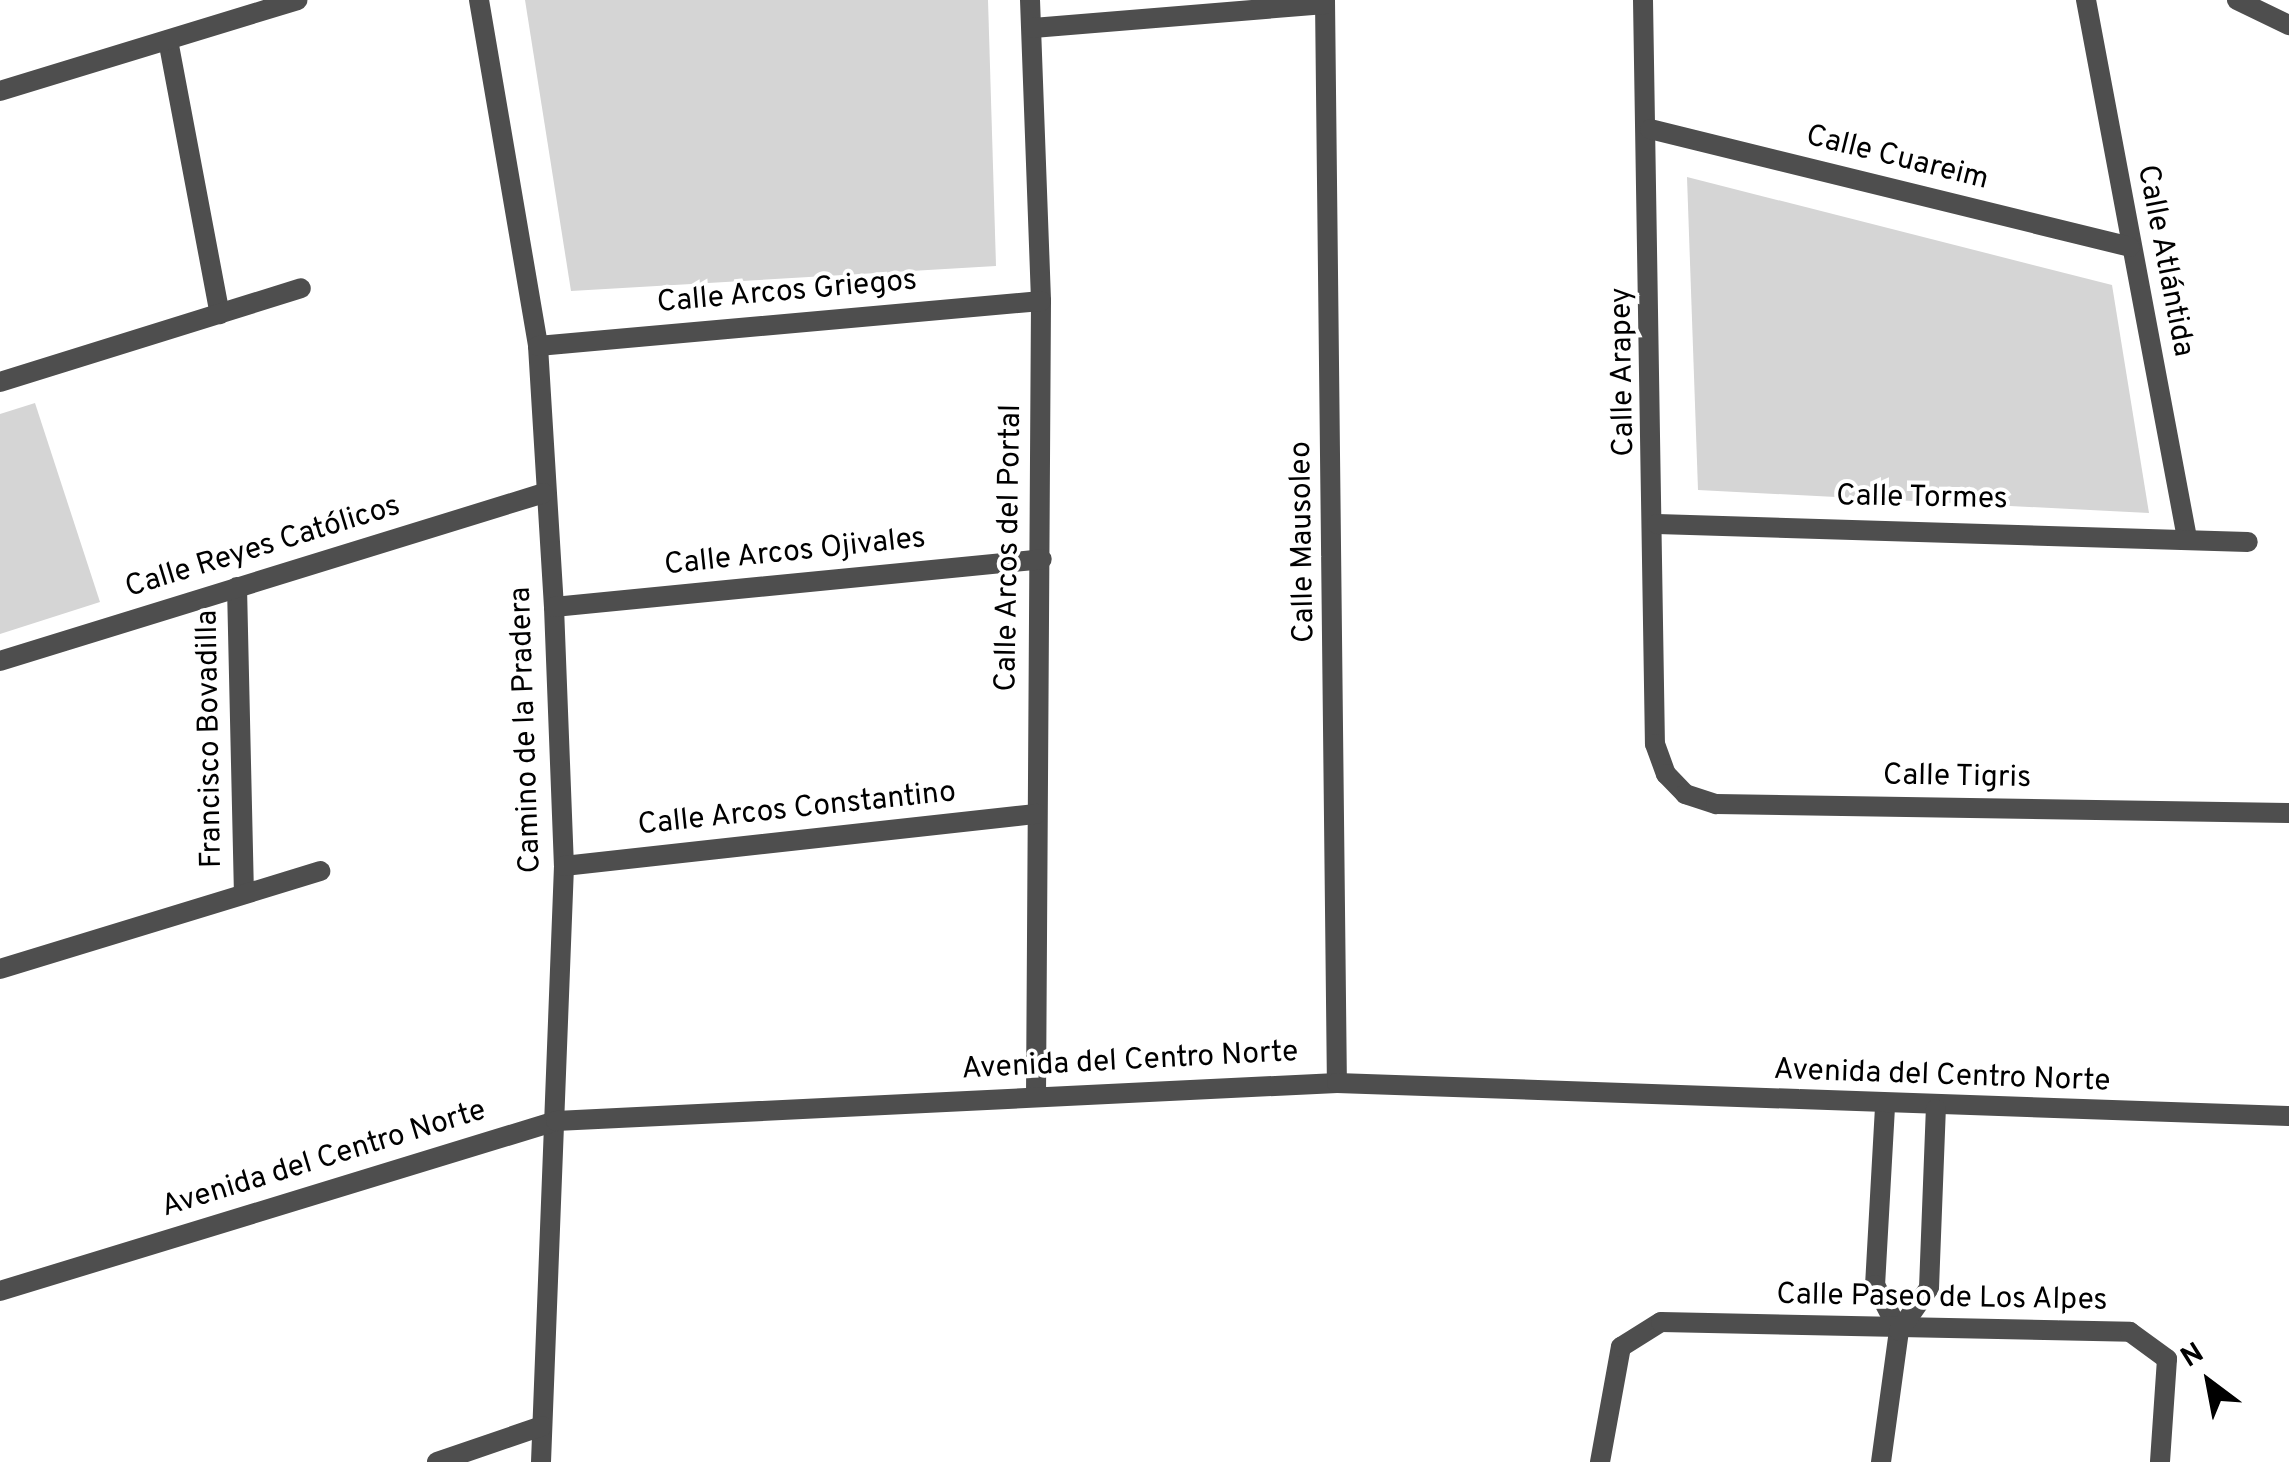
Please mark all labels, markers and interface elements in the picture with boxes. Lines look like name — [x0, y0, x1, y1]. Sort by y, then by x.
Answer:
street label: Calle Cuareim — [1802, 119, 1992, 199]
street label: Calle Atlántida — [2128, 161, 2200, 361]
street label: Calle Arcos Griegos — [655, 264, 919, 322]
street label: Calle Arapey — [1605, 286, 1643, 458]
street label: Calle Arcos del Portal — [989, 403, 1031, 693]
street label: Calle Mausoleo — [1284, 441, 1324, 643]
street label: Calle Tormes — [1835, 479, 2009, 519]
street label: Calle Reyes Católicos — [121, 489, 405, 607]
street label: Calle Arcos Ojivales — [662, 521, 928, 585]
street label: Camino de la Pradera — [504, 586, 550, 874]
street label: Francisco Bovadilla — [191, 610, 231, 868]
street label: Calle Tigris — [1882, 759, 2032, 797]
street label: Calle Arcos Constantino — [635, 775, 959, 845]
street label: Avenida del Centro Norte — [961, 1035, 1299, 1089]
street label: Avenida del Centro Norte — [1773, 1053, 2111, 1101]
street label: Avenida del Centro Norte — [158, 1094, 490, 1226]
street label: Calle Paseo de Los Alpes — [1776, 1278, 2108, 1320]
north arrow — [2159, 1332, 2259, 1432]
text: N — [2175, 1336, 2211, 1377]

